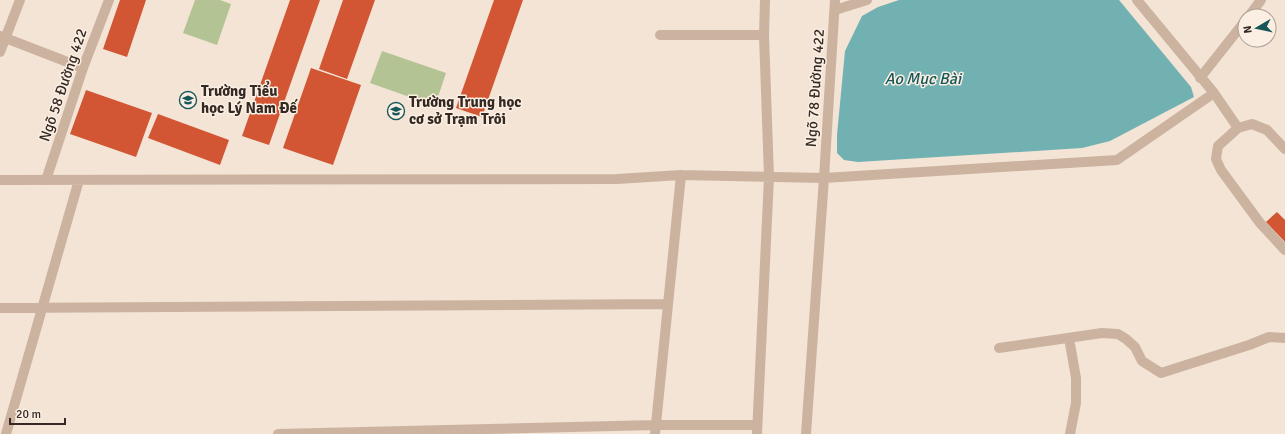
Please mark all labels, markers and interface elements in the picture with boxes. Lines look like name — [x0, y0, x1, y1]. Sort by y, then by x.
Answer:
north arrow — [1237, 8, 1277, 48]
text: N — [1241, 25, 1255, 34]
street label: Ngõ 58 Đường 422 — [35, 26, 91, 144]
street label: Ngõ 78 Đường 422 — [802, 28, 828, 148]
water label: Ao Mục Bài — [885, 69, 963, 89]
place label: Trường Tiểu học Lý Nam Đế — [201, 80, 298, 117]
school or university icon: Trường Tiểu học Lý Nam Đế — [178, 90, 198, 110]
place label: Trường Trung học cơ sở Trạm Trôi — [409, 93, 521, 128]
school or university icon: Trường Trung học cơ sở Trạm Trôi — [386, 101, 406, 121]
scale bar — [10, 400, 65, 426]
text: 20 m — [16, 407, 41, 422]

